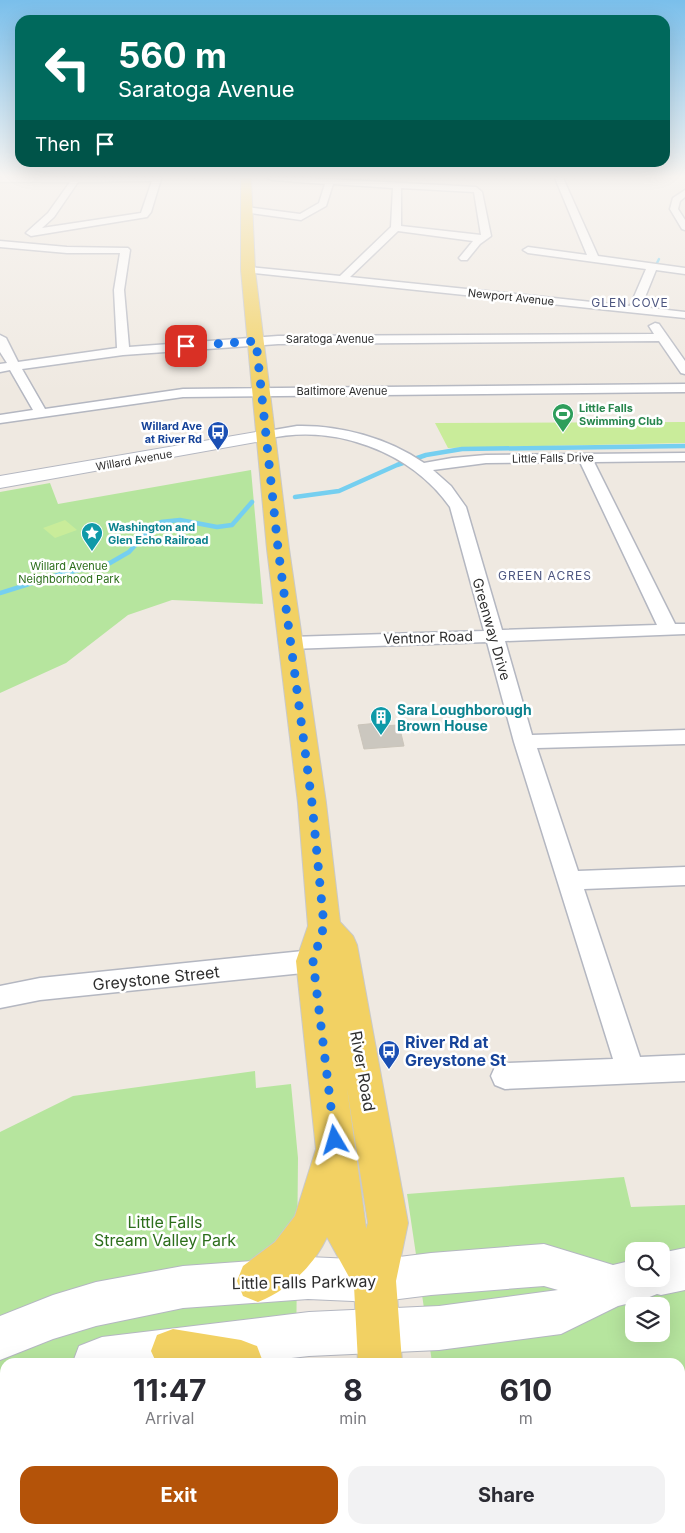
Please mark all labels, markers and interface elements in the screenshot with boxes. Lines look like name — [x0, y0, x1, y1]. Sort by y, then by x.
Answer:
text: 560 m — [118, 34, 227, 76]
icon: left — [35, 35, 100, 100]
text: Saratoga Avenue — [118, 76, 295, 102]
icon: arrive — [91, 130, 119, 158]
text: Then — [35, 133, 81, 156]
street label: Newport Avenue — [467, 286, 555, 308]
district label: GLEN COVE — [591, 295, 669, 310]
pin — [165, 325, 207, 367]
icon: arrive — [172, 332, 200, 360]
street label: Saratoga Avenue — [286, 332, 374, 346]
street label: Baltimore Avenue — [297, 384, 387, 398]
place label: Little Falls Swimming Club — [579, 401, 663, 428]
sports icon: Little Falls Swimming Club — [551, 402, 575, 433]
place label: Willard Ave at River Rd — [141, 419, 202, 446]
bus stop icon: Willard Ave at River Rd — [206, 420, 230, 451]
street label: Willard Avenue — [95, 446, 173, 474]
street label: Little Falls Drive — [512, 450, 594, 466]
place label: Washington and Glen Echo Railroad — [108, 520, 209, 547]
place icon: Washington and Glen Echo Railroad — [80, 521, 104, 552]
park label: Willard Avenue Neighborhood Park — [18, 559, 120, 586]
district label: GREEN ACRES — [498, 568, 592, 583]
street label: Greenway Drive — [469, 576, 515, 682]
street label: Ventnor Road — [383, 627, 473, 647]
place label: Sara Loughborough Brown House — [397, 701, 532, 734]
building icon: Sara Loughborough Brown House — [369, 705, 393, 736]
street label: Greystone Street — [92, 961, 220, 995]
street label: River Road — [346, 1029, 380, 1113]
place label: River Rd at Greystone St — [405, 1032, 506, 1070]
bus stop icon: River Rd at Greystone St — [377, 1039, 401, 1070]
position arrow — [308, 1113, 360, 1165]
park label: Little Falls Stream Valley Park — [94, 1212, 236, 1250]
map controls — [625, 1242, 670, 1342]
button: search — [625, 1242, 670, 1287]
street label: Little Falls Parkway — [232, 1271, 376, 1293]
button: layers — [625, 1297, 670, 1342]
text: 11:47 — [133, 1372, 206, 1408]
text: 8 — [343, 1372, 363, 1408]
text: 610 — [500, 1372, 552, 1408]
text: Arrival — [145, 1408, 194, 1428]
text: min — [339, 1408, 367, 1428]
text: m — [519, 1408, 533, 1428]
button: Exit — [20, 1466, 338, 1524]
button: Share — [348, 1466, 665, 1524]

